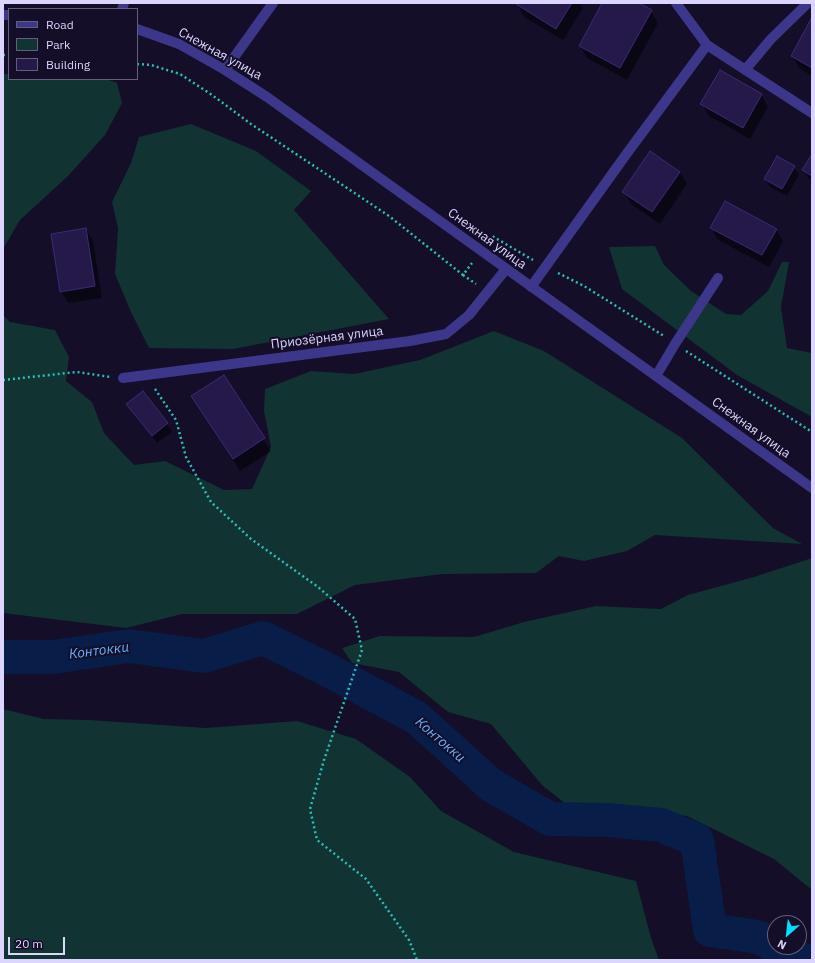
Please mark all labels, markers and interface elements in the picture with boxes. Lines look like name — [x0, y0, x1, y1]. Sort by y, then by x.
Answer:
legend — [8, 8, 138, 80]
text: Road — [46, 17, 74, 32]
street label: Снежная улица — [175, 25, 265, 83]
text: Park — [46, 37, 70, 52]
text: Building — [46, 57, 90, 72]
street label: Снежная улица — [445, 205, 529, 273]
street label: Приозёрная улица — [270, 323, 384, 353]
street label: Снежная улица — [709, 394, 793, 462]
water label: Контокки — [68, 639, 130, 663]
water label: Контокки — [412, 714, 468, 766]
north arrow — [767, 915, 807, 955]
scale bar — [10, 929, 67, 955]
text: 20 m — [15, 936, 43, 951]
text: N — [775, 937, 789, 953]

